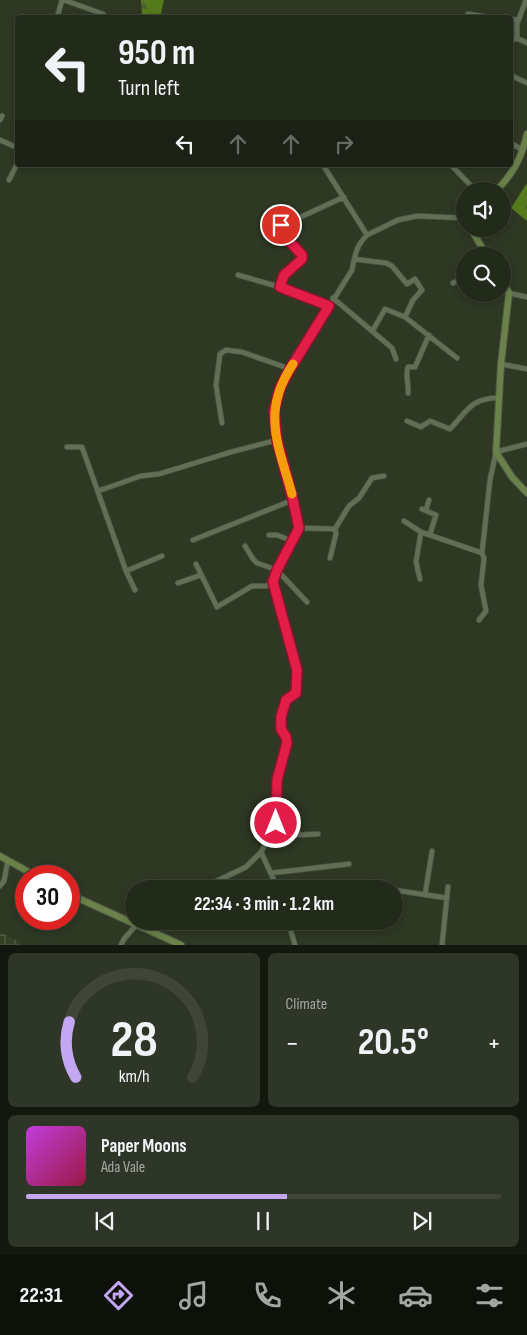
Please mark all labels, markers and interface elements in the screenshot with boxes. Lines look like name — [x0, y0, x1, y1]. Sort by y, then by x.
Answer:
text: 950 m — [118, 32, 195, 75]
icon: left — [35, 35, 100, 100]
text: Turn left — [118, 75, 180, 102]
icon: left — [171, 130, 199, 158]
icon: ahead — [224, 130, 252, 158]
icon: ahead — [277, 130, 305, 158]
icon: right — [330, 130, 358, 158]
map controls — [456, 182, 511, 302]
button: sound — [456, 182, 511, 237]
pin — [260, 204, 302, 246]
icon: arrive — [267, 211, 295, 239]
button: search — [456, 247, 511, 302]
position arrow — [249, 796, 301, 848]
speed limit sign: 30 — [15, 865, 80, 930]
text: 22:34 · 3 min · 1.2 km — [194, 893, 334, 916]
text: Climate — [286, 995, 327, 1014]
text: 28 — [110, 1009, 157, 1072]
text: 20.5° — [358, 1020, 429, 1065]
text: − — [286, 1027, 299, 1060]
text: + — [487, 1027, 501, 1060]
text: km/h — [118, 1066, 149, 1087]
text: Paper Moons — [101, 1135, 187, 1158]
text: Ada Vale — [101, 1158, 145, 1177]
icon: previous — [91, 1207, 119, 1235]
icon: pause — [249, 1207, 277, 1235]
icon: next — [408, 1207, 436, 1235]
icon: directions — [101, 1278, 136, 1313]
icon: music — [176, 1278, 211, 1313]
icon: phone — [250, 1278, 285, 1313]
icon: climate — [324, 1278, 359, 1313]
icon: car — [398, 1278, 433, 1313]
icon: filters — [472, 1278, 507, 1313]
text: 22:31 — [20, 1282, 62, 1309]

